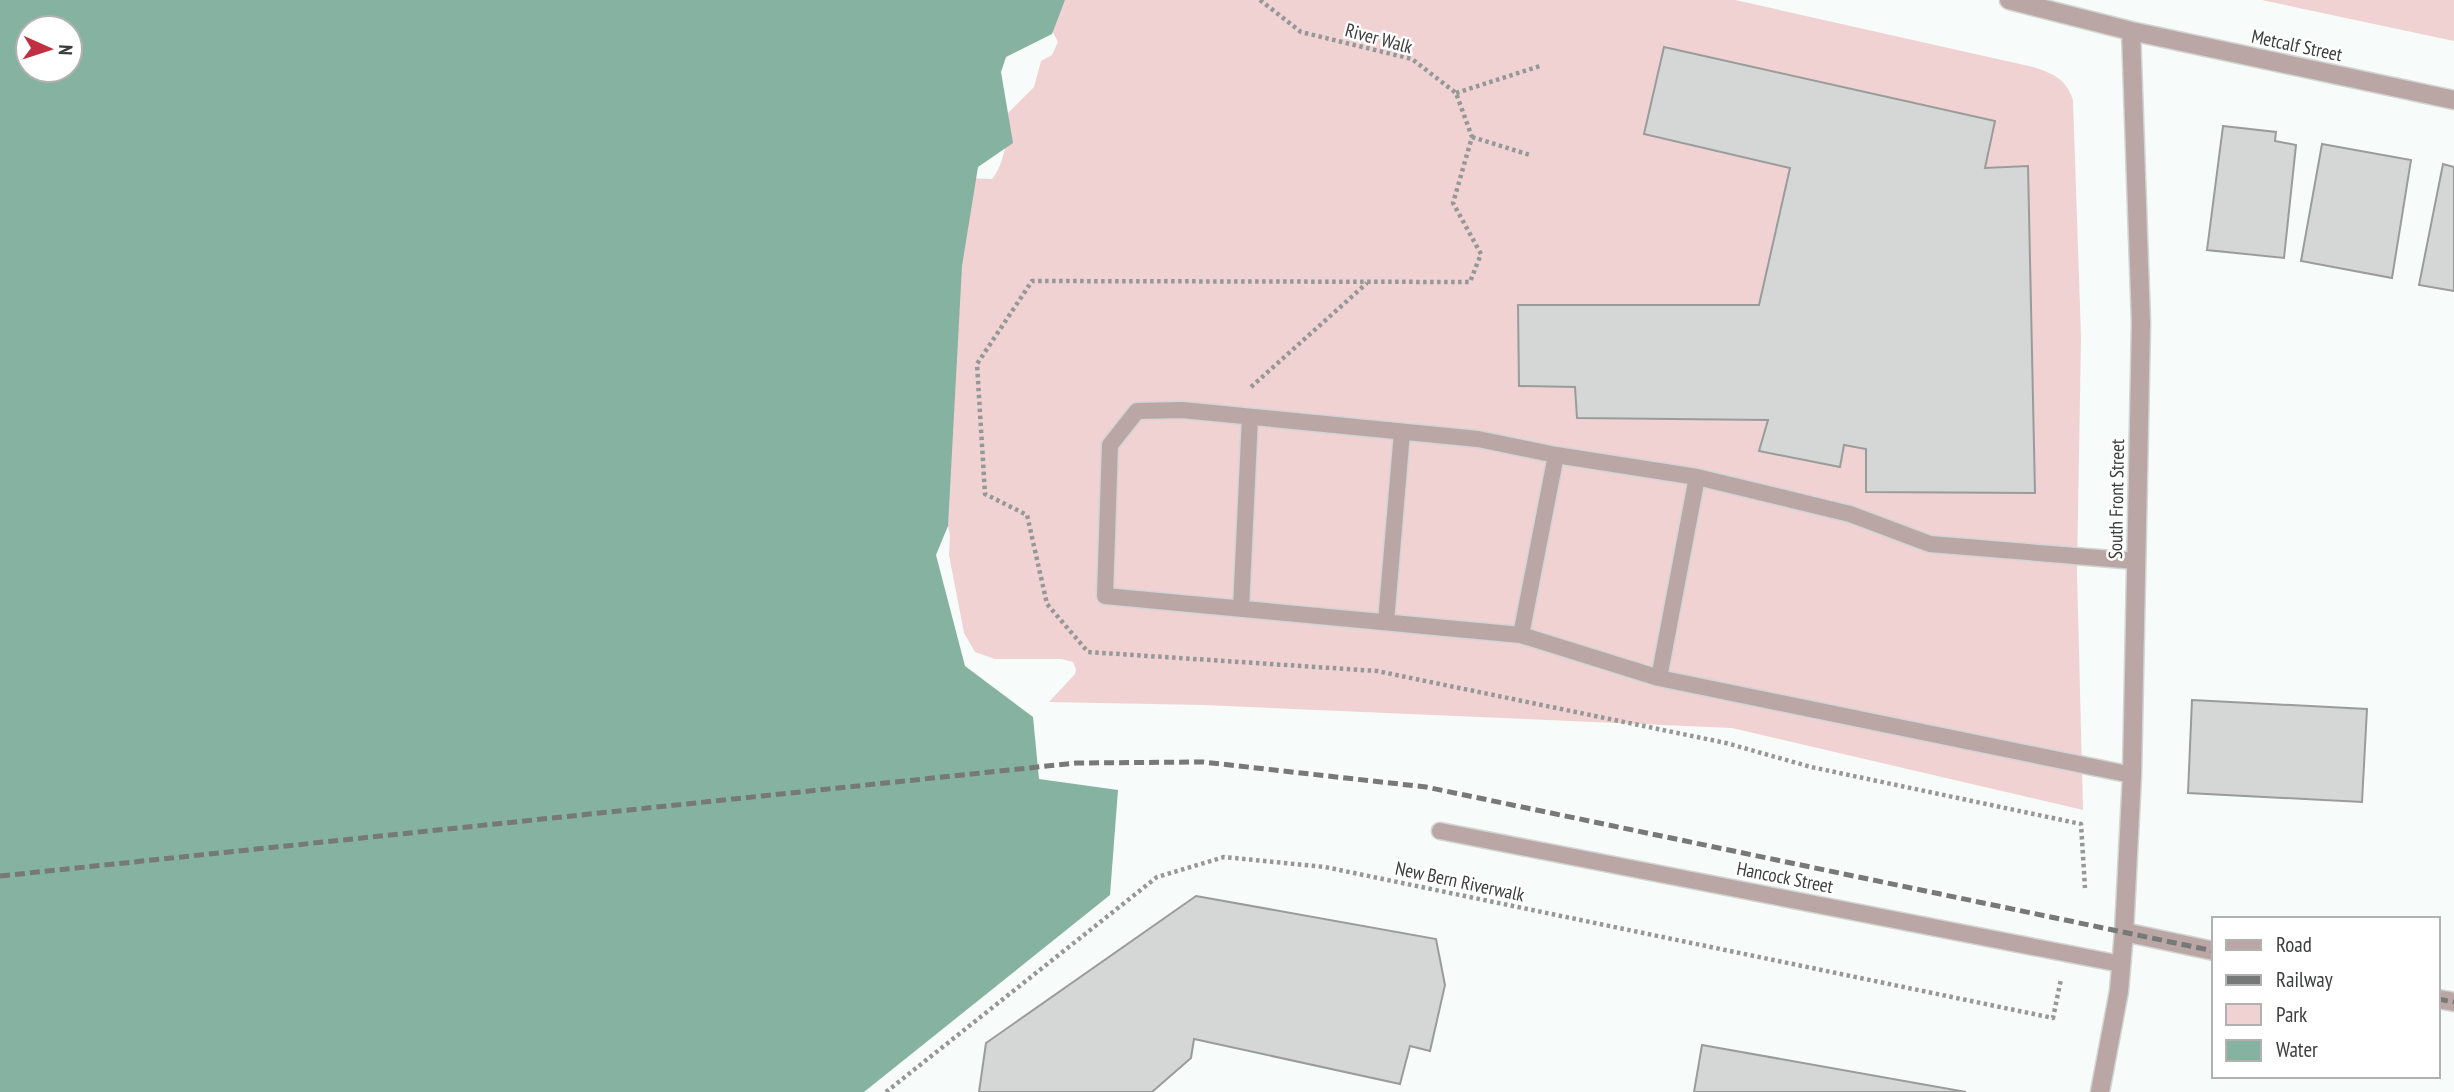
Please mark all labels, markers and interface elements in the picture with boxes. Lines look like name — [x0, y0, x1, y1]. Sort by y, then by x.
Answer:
north arrow — [14, 14, 84, 84]
street label: River Walk — [1343, 17, 1416, 59]
street label: Metcalf Street — [2249, 24, 2345, 66]
text: N — [54, 44, 78, 56]
street label: South Front Street — [2103, 438, 2129, 559]
street label: New Bern Riverwalk — [1393, 856, 1527, 907]
street label: Hancock Street — [1735, 856, 1836, 898]
legend — [2212, 917, 2440, 1078]
text: Road — [2276, 931, 2312, 958]
text: Railway — [2276, 966, 2333, 993]
text: Park — [2276, 1001, 2307, 1028]
text: Water — [2276, 1036, 2318, 1063]

